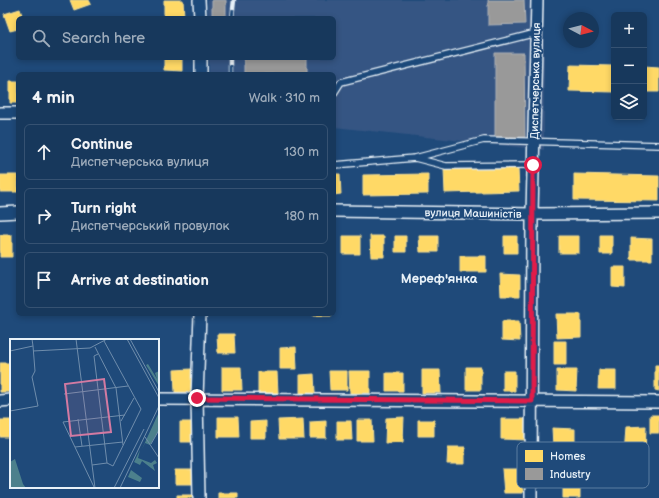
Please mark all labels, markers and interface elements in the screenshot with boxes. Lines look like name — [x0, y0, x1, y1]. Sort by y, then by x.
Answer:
north arrow — [563, 12, 599, 48]
map controls — [611, 12, 647, 120]
button: + — [611, 12, 647, 48]
search box — [16, 16, 336, 60]
street label: Диспетчерська вулиця — [528, 23, 543, 139]
icon: search — [30, 27, 52, 49]
text: Search here — [62, 29, 145, 48]
button: − — [611, 48, 647, 84]
button: layers — [611, 84, 647, 120]
text: 4 min — [32, 88, 75, 108]
text: Walk · 310 m — [249, 90, 320, 106]
text: Continue — [71, 135, 133, 154]
icon: ahead — [33, 141, 55, 163]
text: 130 m — [284, 144, 319, 160]
text: Диспетчерська вулиця — [71, 154, 209, 170]
route start — [524, 156, 542, 174]
text: Turn right — [71, 199, 136, 218]
icon: right — [33, 205, 55, 227]
street label: вулиця Машиністів — [424, 206, 522, 221]
text: 180 m — [284, 208, 319, 224]
text: Диспетчерський провулок — [71, 218, 229, 234]
icon: arrive — [33, 269, 55, 291]
text: Arrive at destination — [71, 271, 209, 290]
district label: Мереф'янка — [401, 271, 478, 287]
inset map — [10, 339, 159, 488]
route end — [188, 389, 206, 407]
legend — [517, 442, 649, 488]
text: Homes — [550, 450, 586, 463]
text: Industry — [550, 468, 590, 481]

